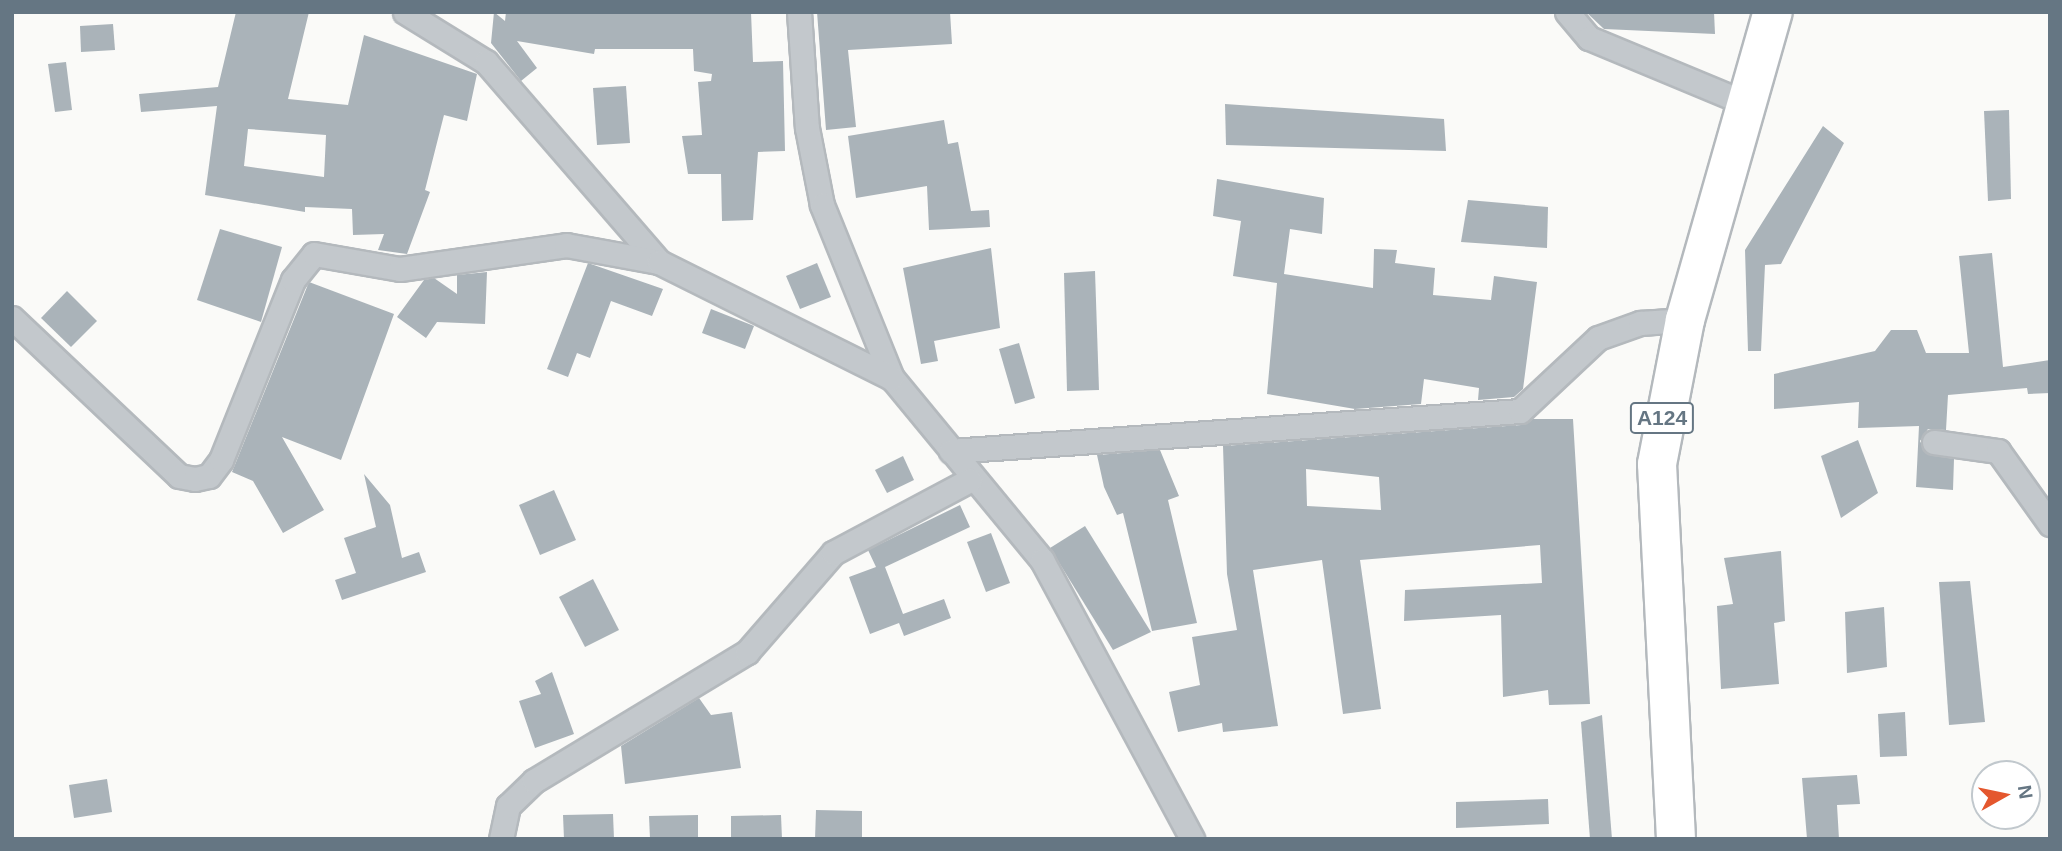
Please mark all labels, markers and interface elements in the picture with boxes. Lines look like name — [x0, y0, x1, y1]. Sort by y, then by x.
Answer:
road number: A124 — [1629, 400, 1695, 436]
north arrow — [1971, 760, 2041, 830]
text: N — [2014, 784, 2037, 800]

